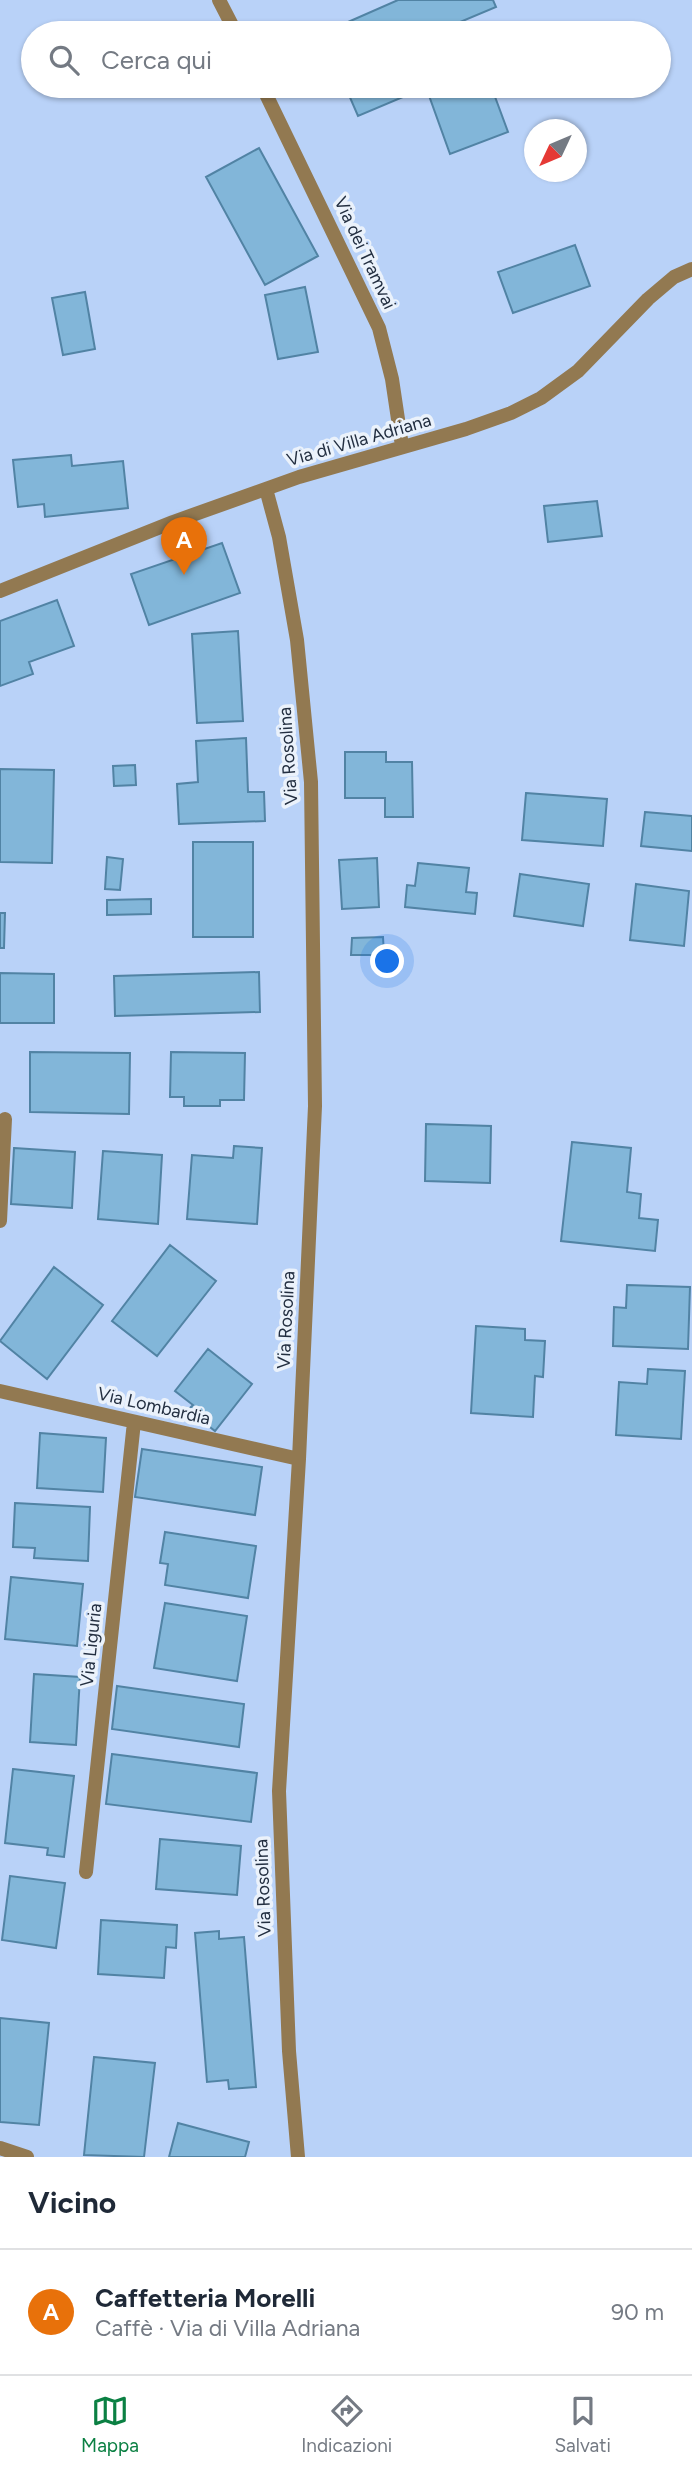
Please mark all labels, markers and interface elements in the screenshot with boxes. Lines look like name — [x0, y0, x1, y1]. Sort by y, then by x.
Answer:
search box — [21, 21, 671, 98]
icon: search — [45, 41, 83, 79]
text: Cerca qui — [101, 44, 212, 76]
north arrow — [524, 119, 587, 182]
street label: Via dei Tramvai — [329, 193, 401, 313]
street label: Via di Villa Adriana — [284, 409, 434, 471]
pin: A — [161, 517, 207, 575]
street label: Via Rosolina — [274, 706, 302, 806]
your location — [370, 944, 404, 978]
street label: Via Rosolina — [272, 1270, 300, 1370]
street label: Via Lombardia — [95, 1382, 213, 1430]
street label: Via Liguria — [76, 1602, 106, 1688]
street label: Via Rosolina — [250, 1839, 276, 1937]
text: Vicino — [28, 2184, 116, 2221]
text: Caffetteria Morelli — [95, 2282, 315, 2314]
text: A — [43, 2298, 59, 2326]
text: 90 m — [611, 2298, 664, 2326]
text: Caffè · Via di Villa Adriana — [95, 2314, 360, 2342]
tab: Mappa — [81, 2392, 139, 2457]
tab: Indicazioni — [301, 2392, 392, 2457]
tab: Salvati — [554, 2392, 611, 2457]

